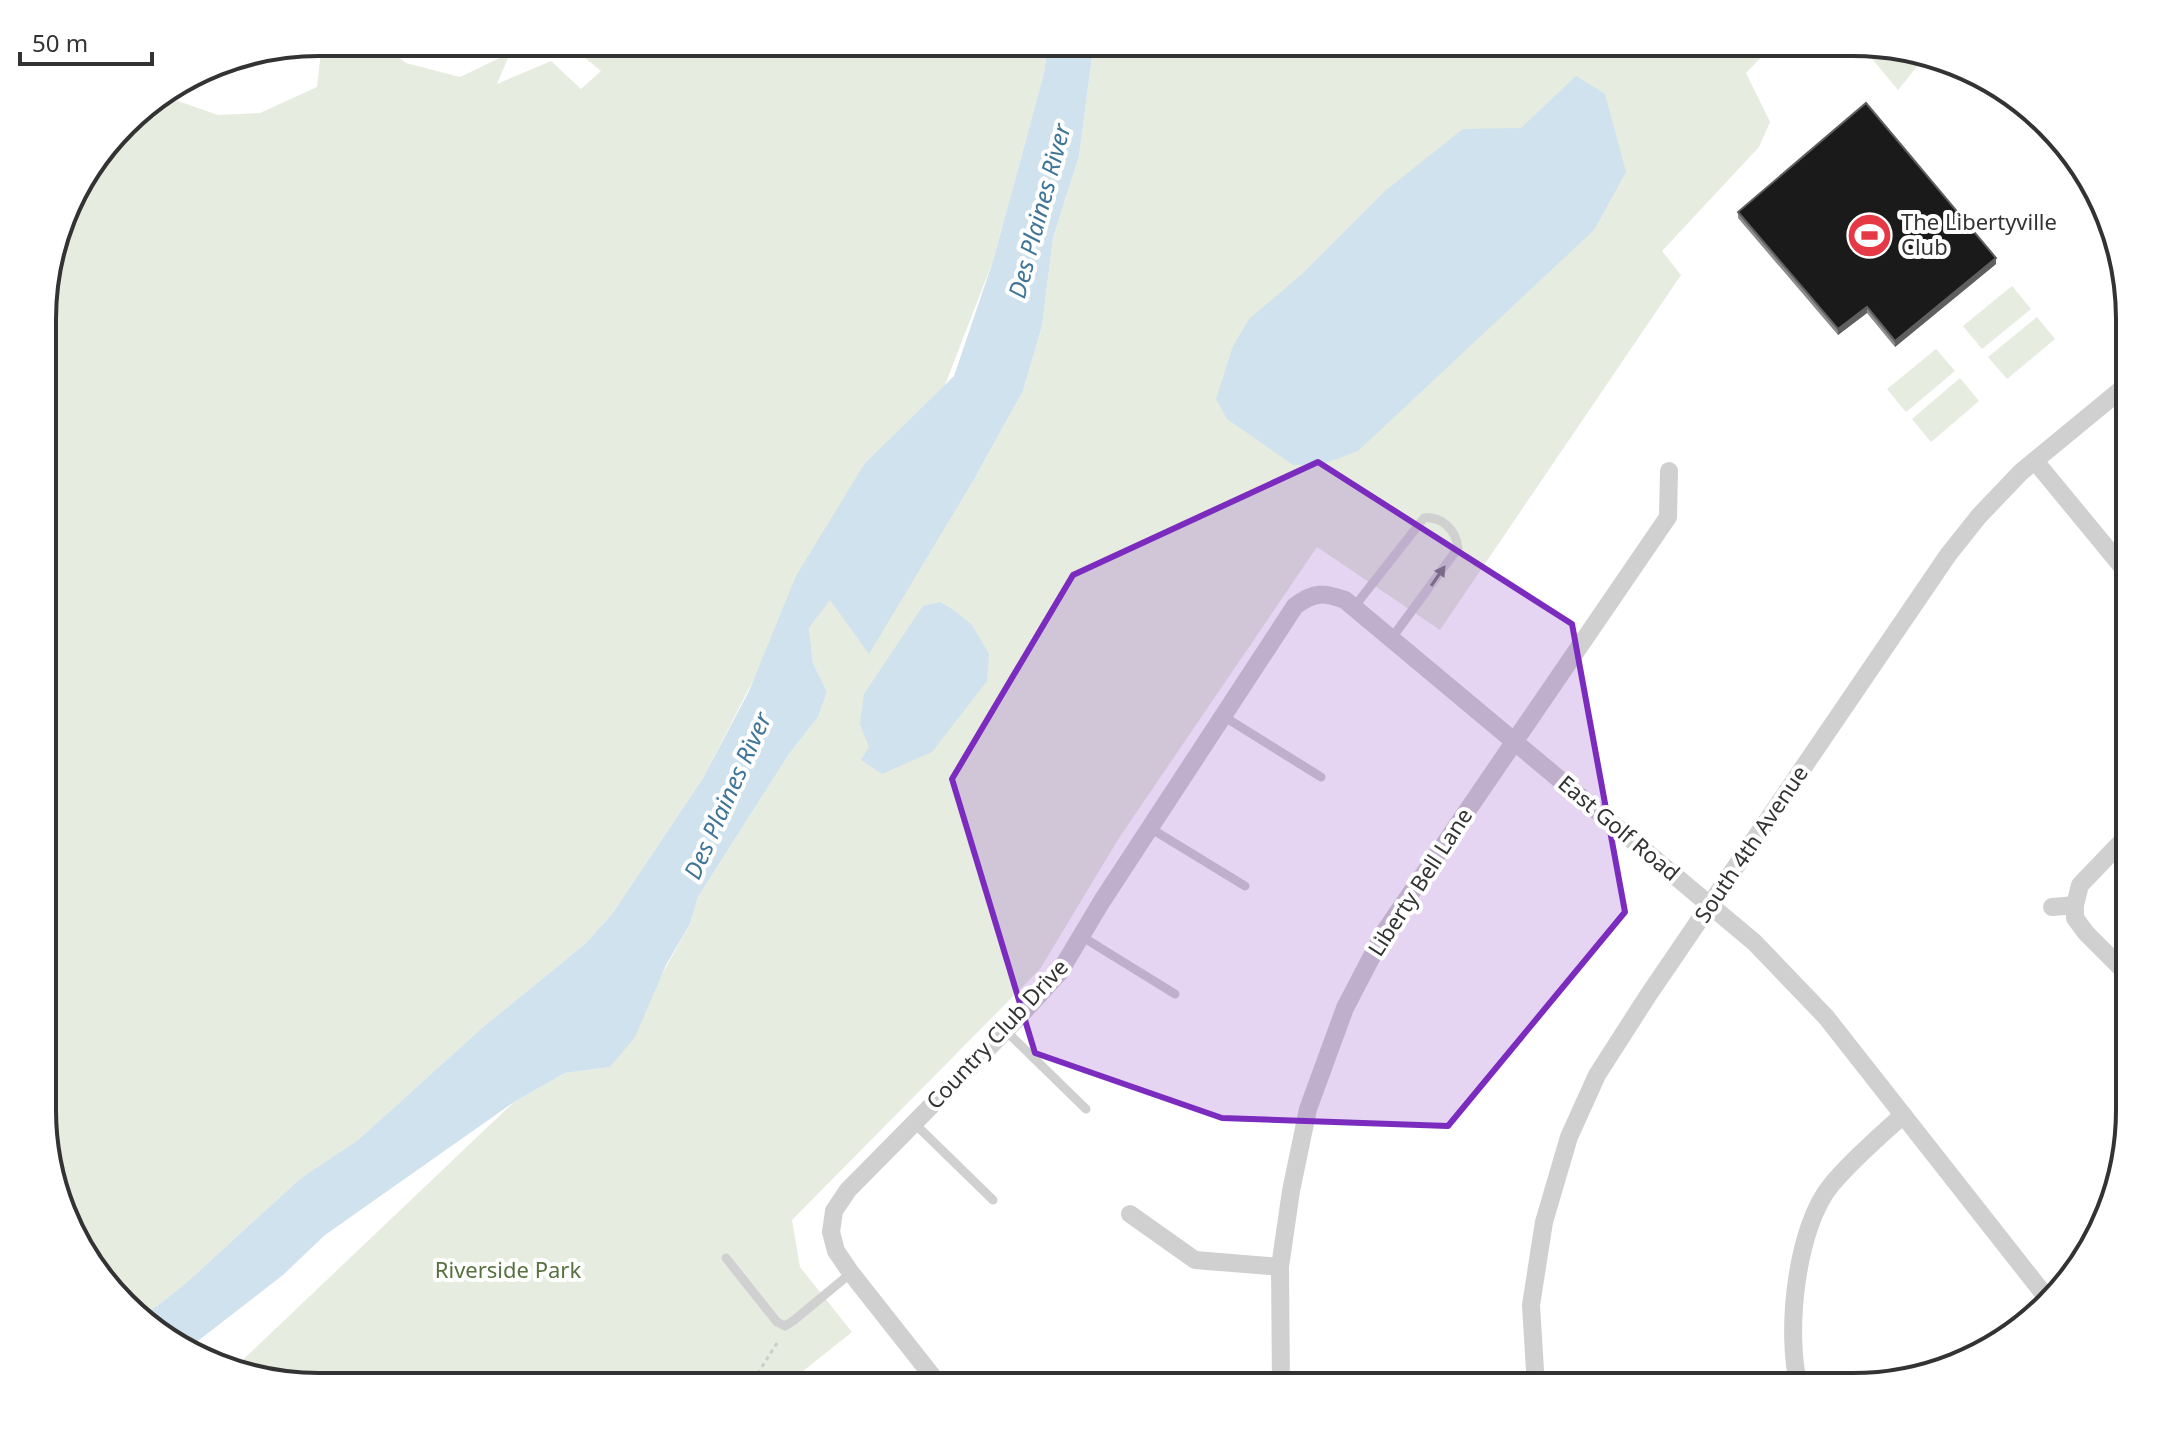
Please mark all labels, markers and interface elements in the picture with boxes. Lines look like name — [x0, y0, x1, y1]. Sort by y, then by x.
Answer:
scale bar — [20, 16, 152, 66]
text: 50 m — [32, 26, 88, 59]
water label: Des Plaines River — [999, 118, 1078, 302]
place label: The Libertyville Club — [1901, 206, 2057, 261]
sports icon: The Libertyville Club — [1846, 211, 1894, 259]
one-way arrow — [1430, 566, 1445, 587]
water label: Des Plaines River — [675, 705, 779, 884]
street label: South 4th Avenue — [1686, 759, 1814, 928]
street label: East Golf Road — [1553, 768, 1687, 887]
street label: Liberty Bell Lane — [1360, 802, 1478, 961]
street label: Country Club Drive — [919, 952, 1074, 1115]
park label: Riverside Park — [435, 1254, 581, 1284]

